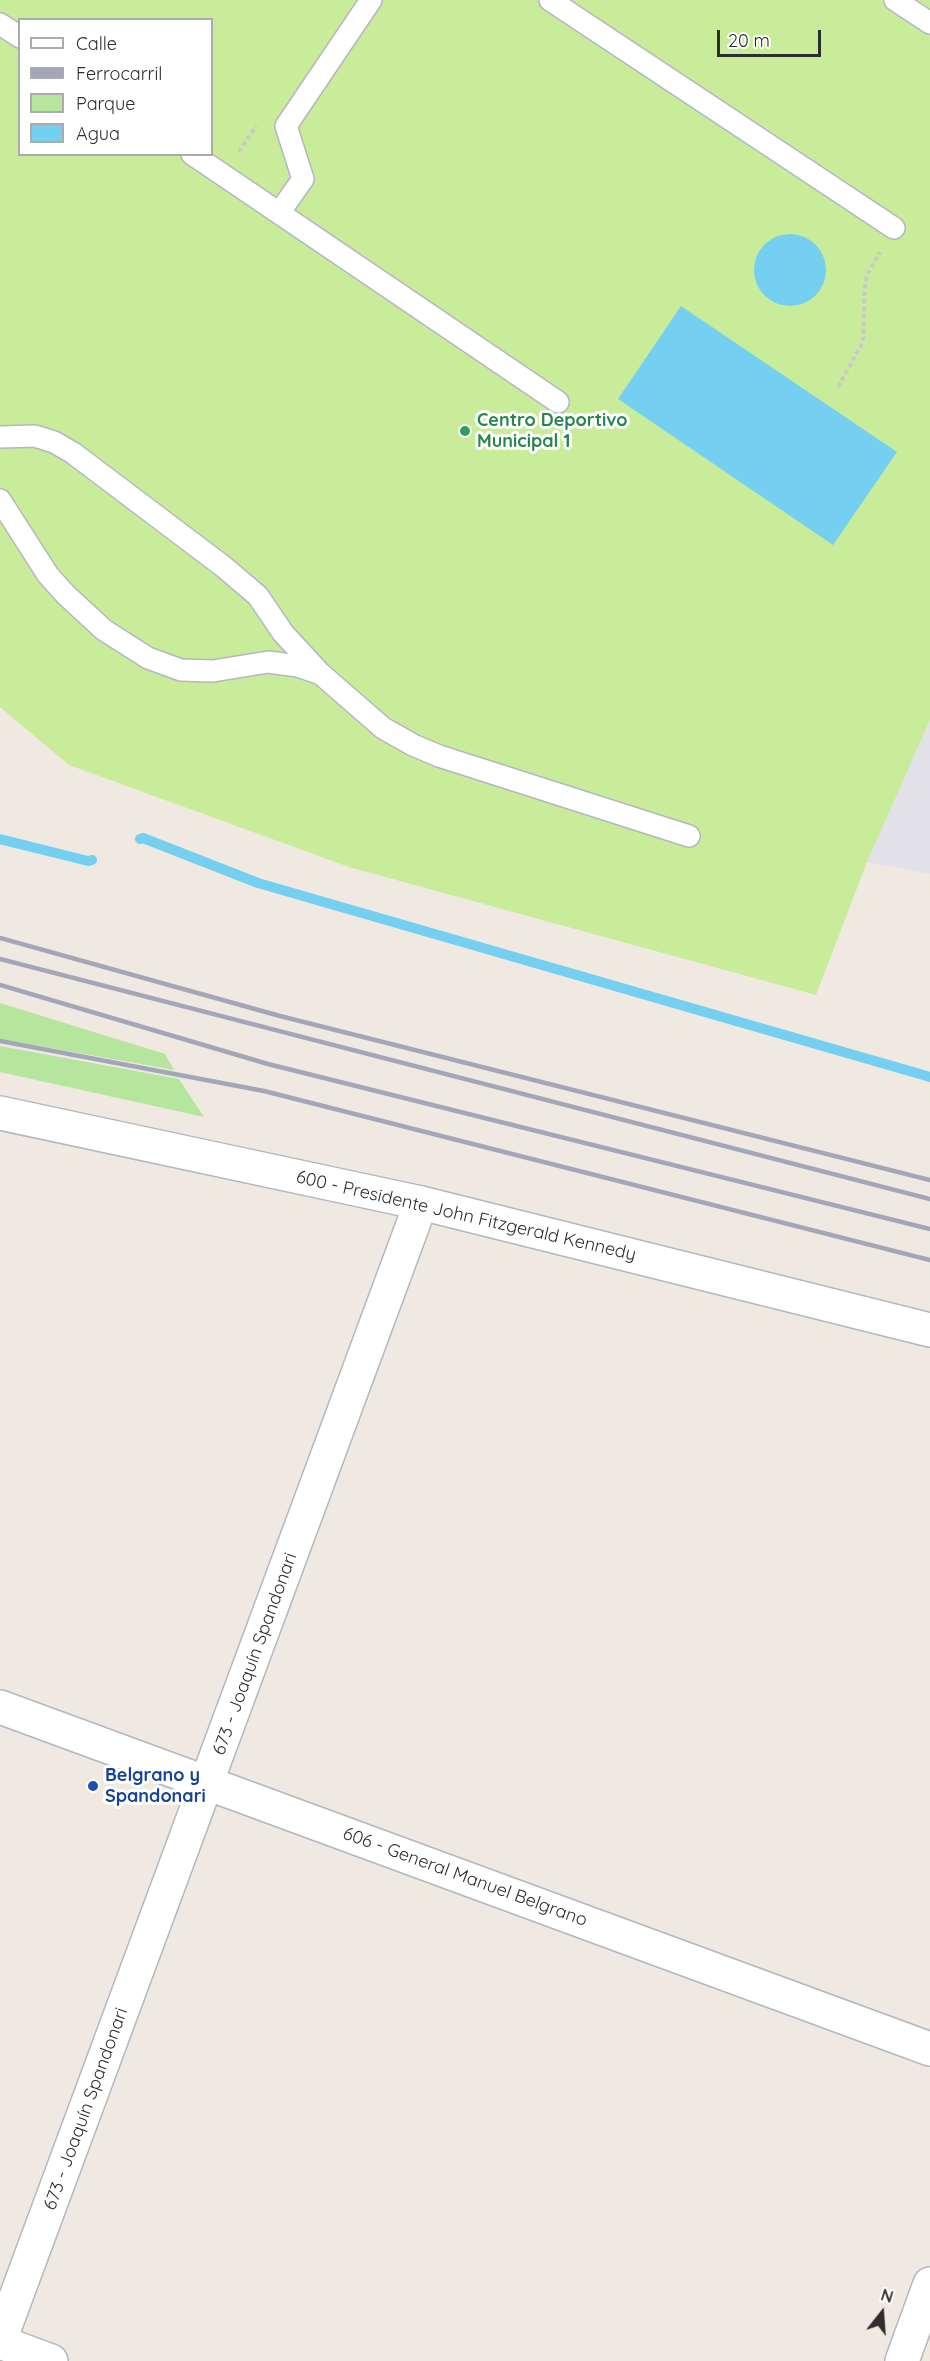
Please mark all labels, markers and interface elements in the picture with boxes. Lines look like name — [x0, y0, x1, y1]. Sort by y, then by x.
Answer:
legend — [18, 18, 213, 156]
scale bar — [720, 18, 824, 56]
text: 20 m — [728, 29, 770, 52]
text: Calle — [76, 32, 117, 55]
text: Ferrocarril — [76, 62, 163, 85]
text: Parque — [76, 92, 135, 115]
text: Agua — [76, 122, 120, 145]
place label: Centro Deportivo Municipal 1 — [477, 410, 628, 452]
marker: Centro Deportivo Municipal 1 — [458, 424, 472, 438]
street label: 600 - Presidente John Fitzgerald Kennedy — [294, 1166, 638, 1266]
street label: 673 - Joaquín Spandonari — [208, 1550, 302, 1758]
place label: Belgrano y Spandonari — [105, 1765, 206, 1808]
marker: Belgrano y Spandonari — [86, 1779, 100, 1793]
street label: 606 - General Manuel Belgrano — [340, 1823, 590, 1931]
street label: 673 - Joaquín Spandonari — [39, 2005, 133, 2213]
north arrow — [852, 2283, 912, 2343]
text: N — [879, 2285, 896, 2307]

